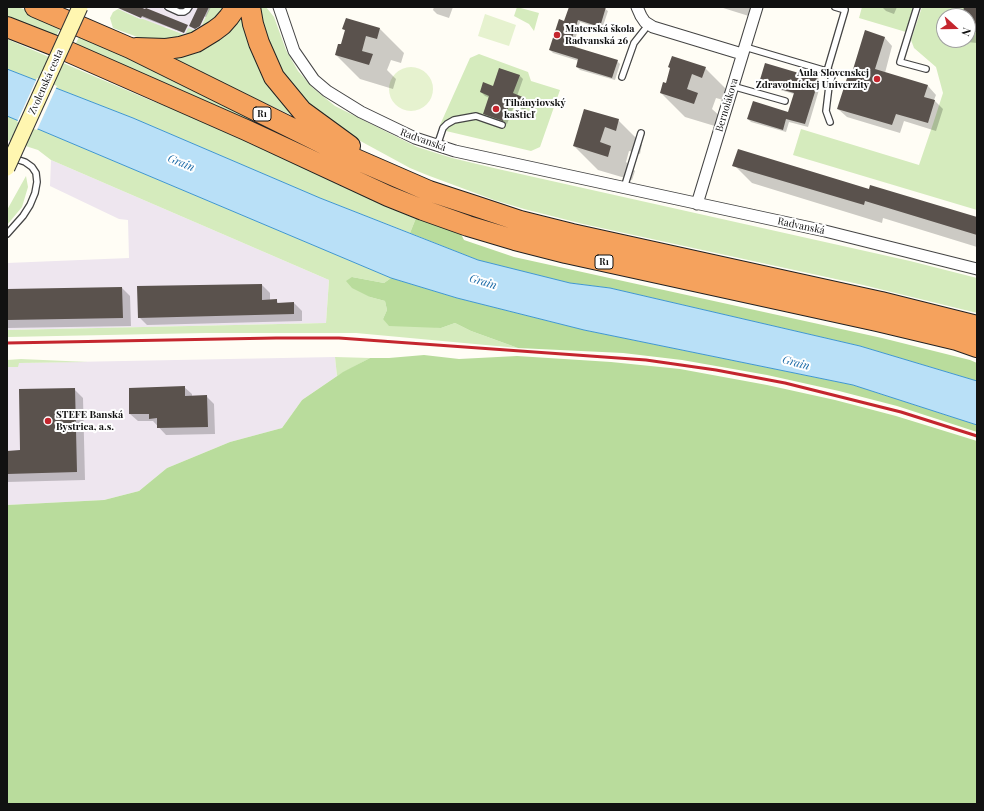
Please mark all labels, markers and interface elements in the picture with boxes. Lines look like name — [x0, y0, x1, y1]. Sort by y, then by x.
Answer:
north arrow — [936, 8, 976, 48]
place label: Materská škola Radvanská 26 — [565, 23, 635, 46]
text: N — [958, 26, 975, 39]
marker: Materská škola Radvanská 26 — [552, 30, 562, 40]
street label: Zvolenská cesta — [26, 48, 66, 116]
place label: Aula Slovenskej Zdravotníckej Univerzity — [756, 67, 869, 90]
marker: Aula Slovenskej Zdravotníckej Univerzity — [872, 74, 882, 84]
street label: Bernolákova — [713, 77, 741, 133]
place label: Tihányiovský kaštieľ — [504, 97, 566, 120]
marker: Tihányiovský kaštieľ — [491, 104, 501, 114]
road number: R1 — [253, 107, 271, 121]
street label: Radvanská — [398, 126, 448, 154]
water label: Grain — [166, 152, 196, 174]
street label: Radvanská — [776, 215, 826, 237]
road number: R1 — [595, 255, 613, 269]
water label: Grain — [468, 272, 498, 292]
water label: Grain — [781, 353, 811, 373]
place label: STEFE Banská Bystrica, a.s. — [56, 409, 123, 432]
marker: STEFE Banská Bystrica, a.s. — [43, 416, 53, 426]

